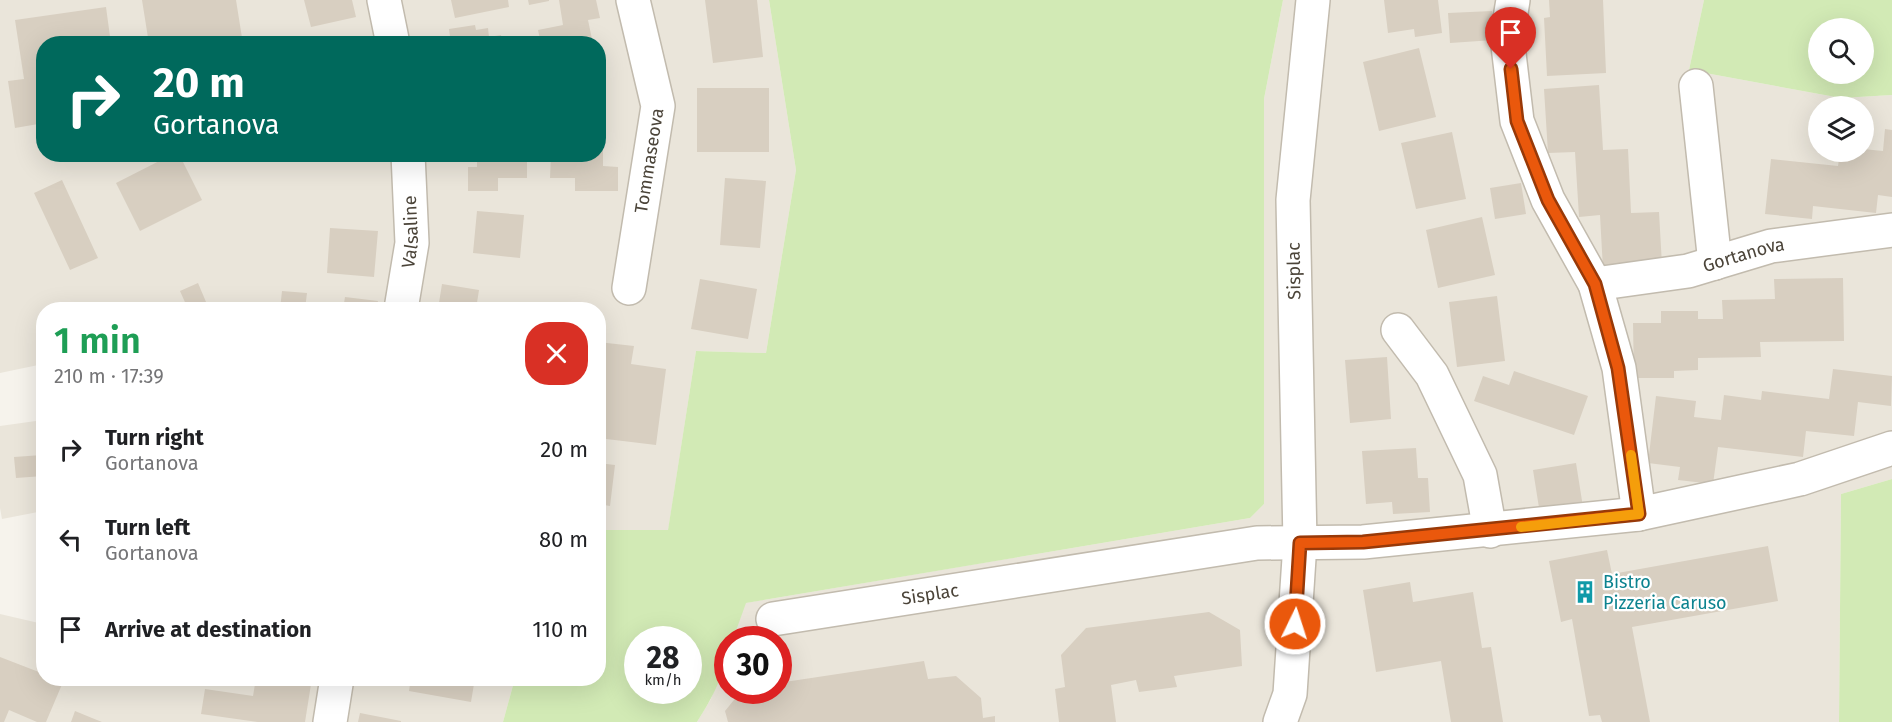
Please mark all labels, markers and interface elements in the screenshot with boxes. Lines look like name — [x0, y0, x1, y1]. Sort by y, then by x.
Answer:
pin — [1485, 7, 1536, 69]
icon: arrive — [1494, 16, 1527, 49]
map controls — [1808, 18, 1874, 162]
button: search — [1808, 18, 1874, 84]
text: 20 m — [153, 58, 245, 108]
icon: right — [54, 60, 132, 138]
button: layers — [1808, 96, 1874, 162]
street label: Tommaseova — [630, 106, 669, 215]
text: Gortanova — [153, 109, 280, 141]
street label: Valsaline — [397, 195, 423, 270]
street label: Gortanova — [1700, 233, 1786, 277]
street label: Sisplac — [1282, 242, 1306, 300]
text: 1 min — [54, 319, 141, 363]
button: close — [525, 322, 588, 385]
text: 210 m · 17:39 — [54, 364, 164, 388]
text: Turn right — [105, 424, 204, 451]
icon: right — [54, 433, 87, 466]
text: 20 m — [540, 436, 588, 463]
text: Gortanova — [105, 451, 199, 475]
text: Turn left — [105, 514, 190, 541]
icon: left — [54, 523, 87, 556]
text: 80 m — [539, 526, 588, 553]
text: Gortanova — [105, 541, 199, 565]
place label: Bistro Pizzeria Caruso — [1603, 571, 1727, 614]
street label: Sisplac — [900, 579, 961, 610]
building icon: Bistro Pizzeria Caruso — [1572, 579, 1598, 605]
position arrow — [1263, 592, 1327, 656]
icon: arrive — [54, 613, 87, 646]
text: Arrive at destination — [105, 616, 312, 643]
text: 110 m — [532, 616, 588, 643]
speed limit sign: 30 — [714, 626, 792, 704]
text: 28 — [647, 640, 679, 676]
text: km/h — [644, 671, 682, 689]

